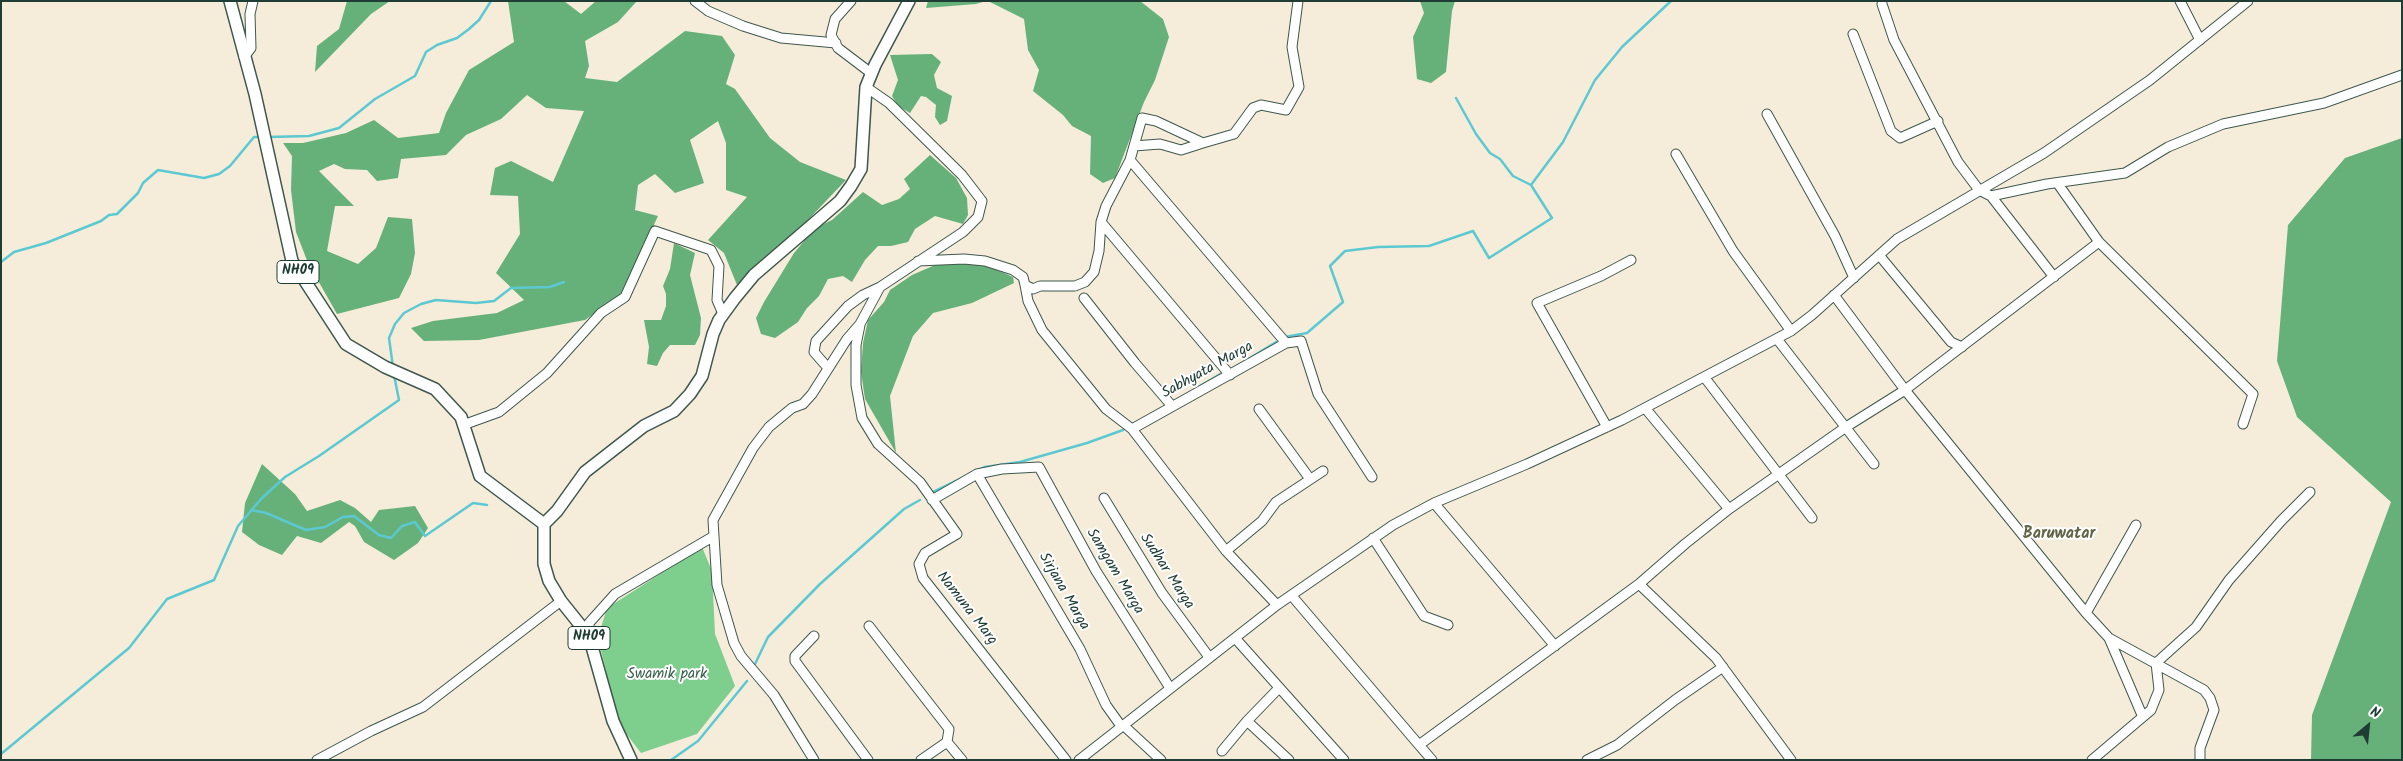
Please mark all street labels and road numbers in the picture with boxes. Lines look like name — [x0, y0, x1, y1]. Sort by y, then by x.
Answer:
road number: NH09 — [277, 260, 319, 284]
street label: Sabhyata Marga — [1159, 338, 1257, 404]
street label: Samgam Marga — [1081, 526, 1147, 618]
street label: Sudhar Marga — [1135, 531, 1197, 613]
street label: Sirjana Marga — [1034, 550, 1092, 634]
street label: Namuna Marg — [932, 569, 1000, 649]
road number: NH09 — [568, 626, 610, 650]

